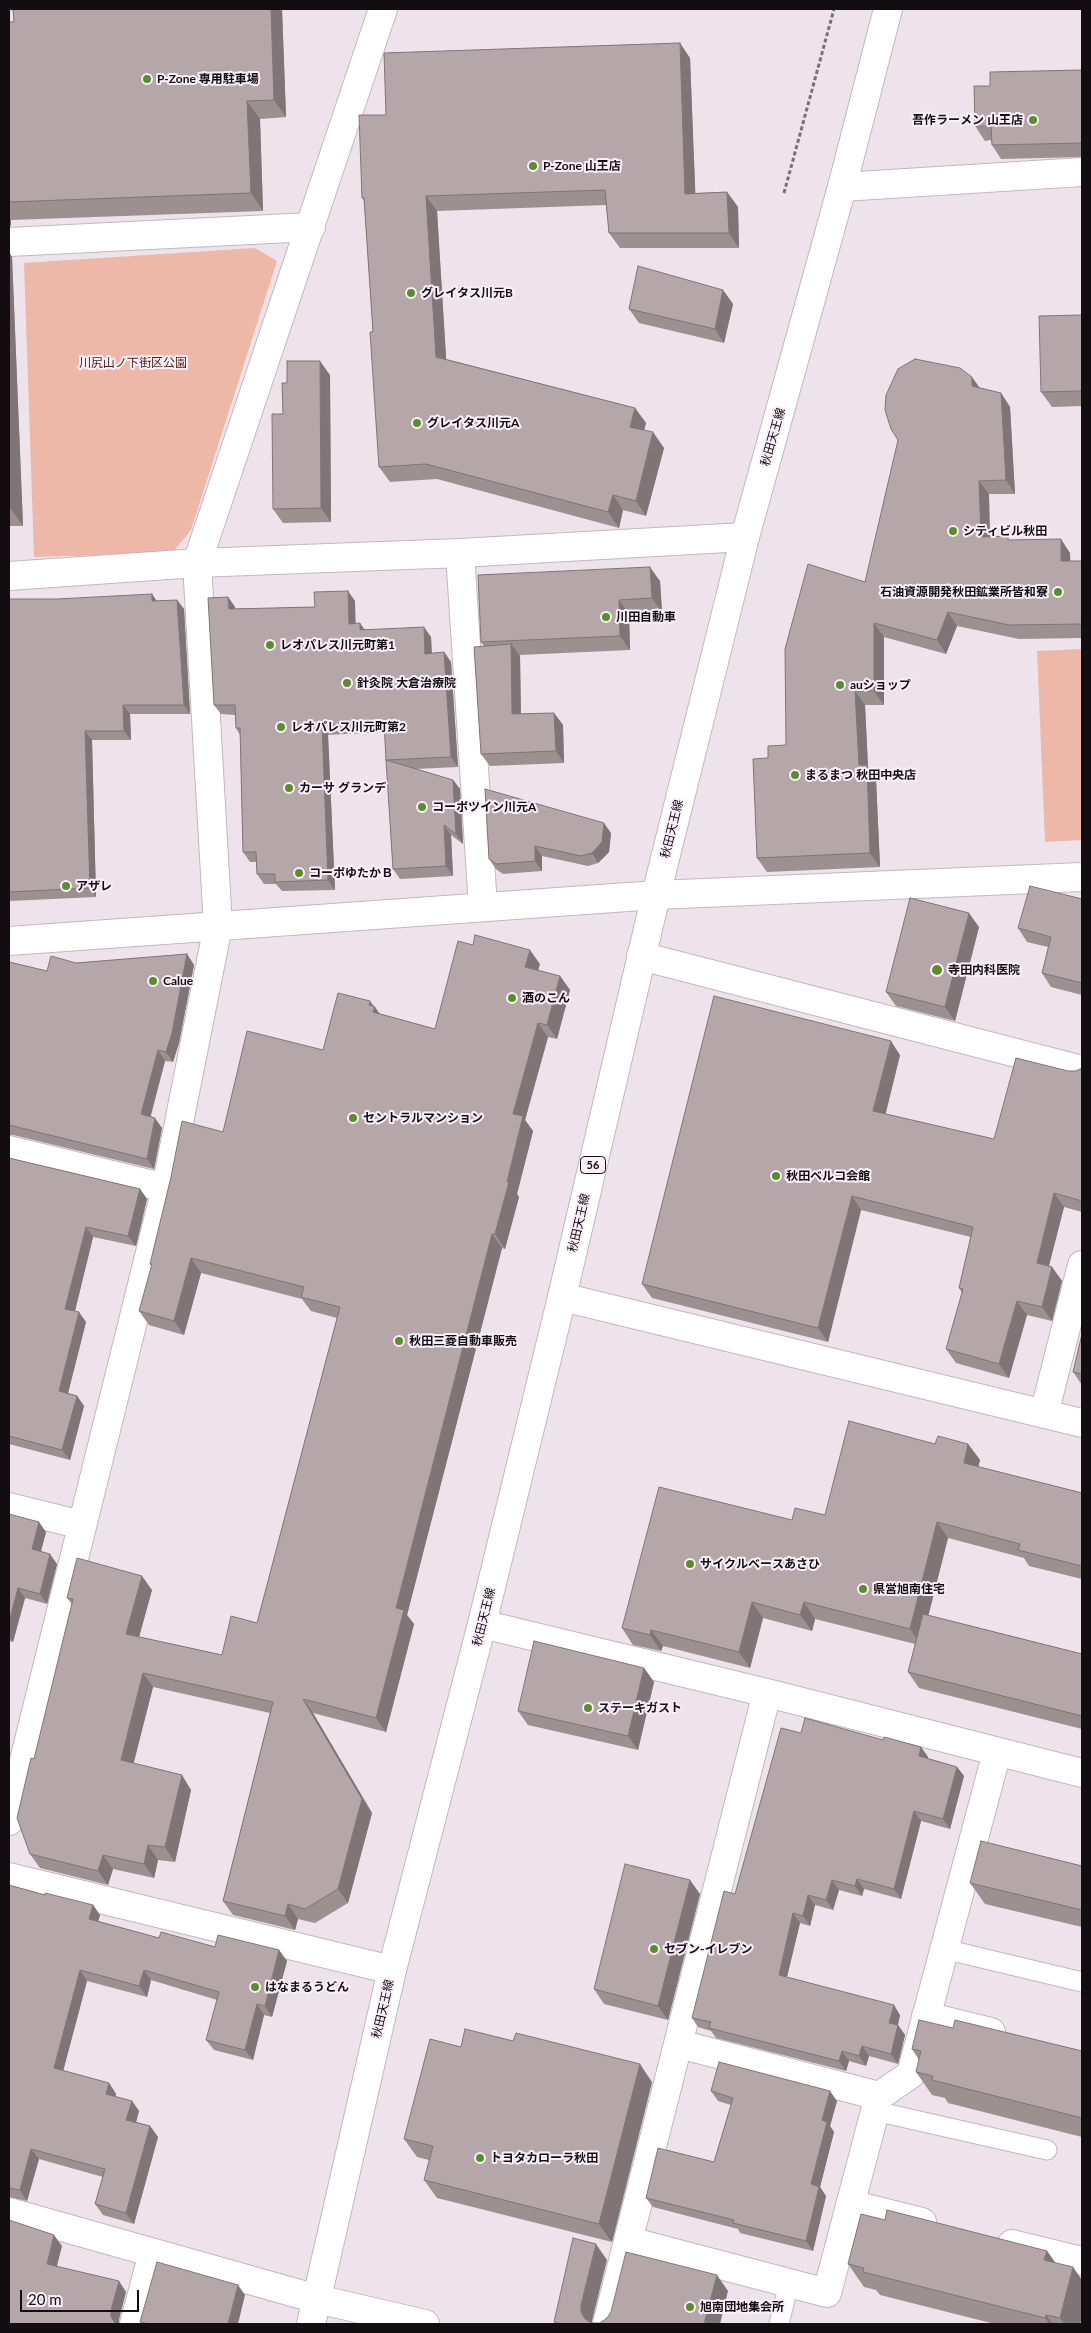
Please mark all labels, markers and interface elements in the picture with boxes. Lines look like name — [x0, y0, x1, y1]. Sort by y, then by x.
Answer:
place label: P-Zone 専用駐車場 — [157, 72, 259, 86]
marker: P-Zone 専用駐車場 — [141, 73, 153, 85]
place label: 吾作ラーメン 山王店 — [912, 113, 1023, 127]
marker: 吾作ラーメン 山王店 — [1027, 114, 1039, 126]
place label: P-Zone 山王店 — [543, 159, 621, 173]
marker: P-Zone 山王店 — [527, 160, 539, 172]
place label: グレイタス川元B — [421, 286, 513, 300]
marker: グレイタス川元B — [405, 287, 417, 299]
park label: 川尻山ノ下街区公園 — [79, 356, 187, 370]
street label: 秋田天王線 — [758, 406, 788, 468]
place label: グレイタス川元A — [427, 416, 519, 430]
marker: グレイタス川元A — [411, 417, 423, 429]
place label: シティビル秋田 — [963, 524, 1047, 538]
marker: シティビル秋田 — [947, 525, 959, 537]
place label: 石油資源開発秋田鉱業所皆和寮 — [880, 585, 1048, 599]
marker: 石油資源開発秋田鉱業所皆和寮 — [1052, 586, 1064, 598]
place label: 川田自動車 — [616, 610, 676, 624]
marker: 川田自動車 — [600, 611, 612, 623]
place label: レオパレス川元町第1 — [280, 638, 395, 652]
marker: レオパレス川元町第1 — [264, 639, 276, 651]
place label: 針灸院 大倉治療院 — [357, 676, 456, 690]
marker: 針灸院 大倉治療院 — [341, 677, 353, 689]
place label: auショップ — [850, 678, 911, 692]
marker: auショップ — [834, 679, 846, 691]
place label: レオパレス川元町第2 — [291, 720, 406, 734]
marker: レオパレス川元町第2 — [275, 721, 287, 733]
place label: まるまつ 秋田中央店 — [805, 768, 916, 782]
marker: まるまつ 秋田中央店 — [789, 769, 801, 781]
place label: カーサ グランデ — [299, 781, 386, 795]
marker: カーサ グランデ — [283, 782, 295, 794]
street label: 秋田天王線 — [658, 798, 686, 860]
place label: コーポツイン川元A — [432, 800, 536, 814]
marker: コーポツイン川元A — [416, 801, 428, 813]
place label: コーポゆたかＢ — [309, 866, 393, 880]
marker: コーポゆたかＢ — [293, 867, 305, 879]
place label: アザレ — [76, 879, 112, 893]
marker: アザレ — [60, 880, 72, 892]
marker: 寺田内科医院 — [930, 963, 944, 977]
place label: 寺田内科医院 — [948, 963, 1020, 977]
place label: Calue — [163, 974, 193, 988]
marker: Calue — [147, 975, 159, 987]
place label: 酒のこん — [522, 991, 570, 1005]
marker: 酒のこん — [506, 992, 518, 1004]
place label: セントラルマンション — [363, 1111, 483, 1125]
marker: セントラルマンション — [347, 1112, 359, 1124]
road number: 56 — [580, 1156, 606, 1174]
place label: 秋田ベルコ会館 — [786, 1169, 870, 1183]
marker: 秋田ベルコ会館 — [770, 1170, 782, 1182]
street label: 秋田天王線 — [565, 1192, 593, 1254]
place label: 秋田三菱自動車販売 — [409, 1334, 517, 1348]
marker: 秋田三菱自動車販売 — [393, 1335, 405, 1347]
place label: サイクルベースあさひ — [700, 1557, 820, 1571]
marker: サイクルベースあさひ — [684, 1558, 696, 1570]
place label: 県営旭南住宅 — [873, 1582, 945, 1596]
marker: 県営旭南住宅 — [857, 1583, 869, 1595]
street label: 秋田天王線 — [470, 1586, 498, 1648]
place label: ステーキガスト — [598, 1701, 682, 1715]
marker: ステーキガスト — [582, 1702, 594, 1714]
place label: セブン-イレブン — [664, 1942, 752, 1956]
marker: セブン-イレブン — [648, 1943, 660, 1955]
street label: 秋田天王線 — [369, 1978, 397, 2040]
place label: はなまるうどん — [265, 1980, 349, 1994]
marker: はなまるうどん — [249, 1981, 261, 1993]
place label: トヨタカローラ秋田 — [490, 2151, 598, 2165]
marker: トヨタカローラ秋田 — [474, 2152, 486, 2164]
scale bar — [22, 2280, 141, 2312]
text: 20 m — [28, 2290, 62, 2308]
place label: 旭南団地集会所 — [700, 2300, 784, 2314]
marker: 旭南団地集会所 — [684, 2301, 696, 2313]

